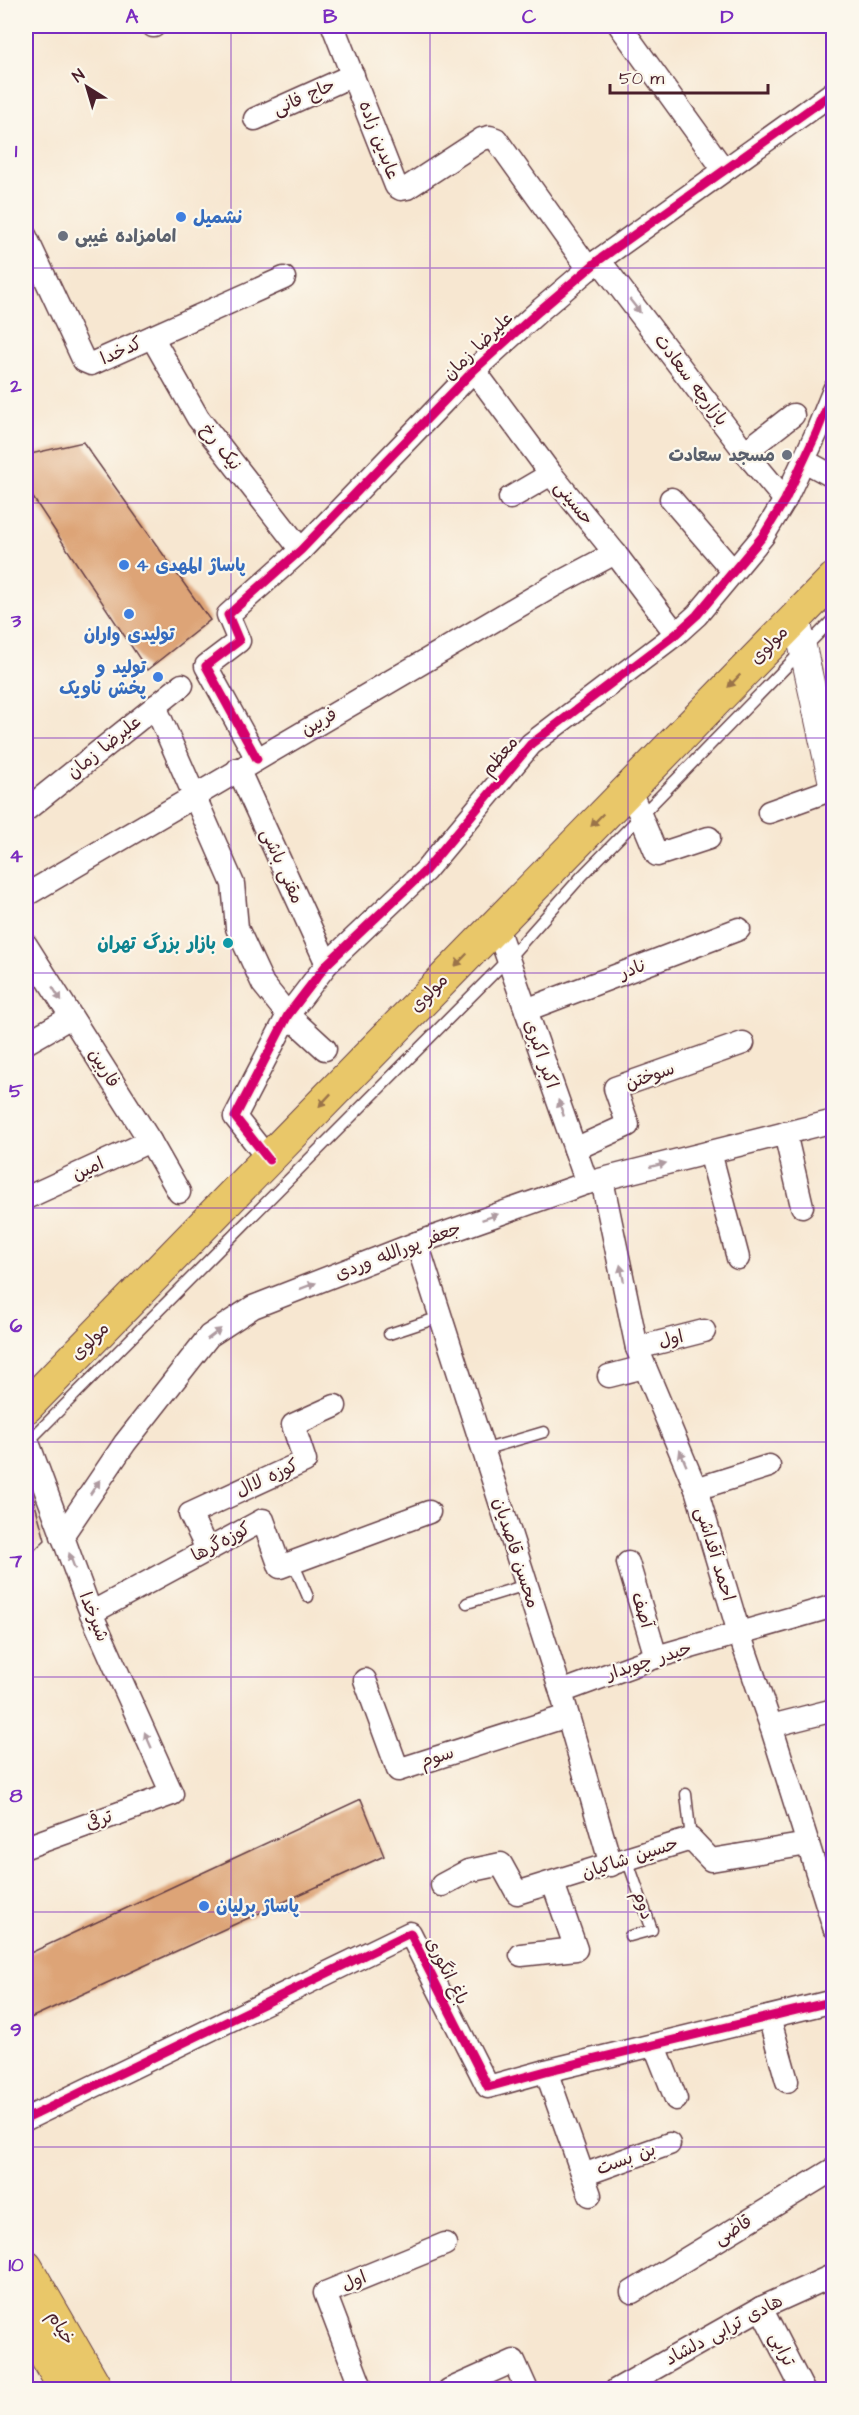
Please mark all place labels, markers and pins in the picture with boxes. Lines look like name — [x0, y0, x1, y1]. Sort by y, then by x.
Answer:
place label: نشمیل — [193, 205, 242, 230]
marker: نشمیل — [174, 210, 188, 224]
place label: امامزاده غیبی — [75, 224, 176, 249]
marker: امامزاده غیبی — [56, 229, 70, 243]
place label: مسجد سعادت — [668, 443, 775, 468]
marker: مسجد سعادت — [780, 448, 794, 462]
place label: پاساژ المهدی 4 — [136, 553, 246, 578]
marker: پاساژ المهدی 4 — [117, 558, 131, 572]
marker: تولیدی واران — [122, 607, 136, 621]
place label: تولیدی واران — [84, 622, 175, 647]
place label: تولید و پخش ناویک — [59, 655, 147, 701]
marker: تولید و پخش ناویک — [151, 670, 165, 684]
place label: بازار بزرگ تهران — [97, 931, 216, 956]
marker: بازار بزرگ تهران — [221, 936, 235, 950]
place label: پاساژ برلیان — [216, 1894, 300, 1919]
marker: پاساژ برلیان — [197, 1899, 211, 1913]

